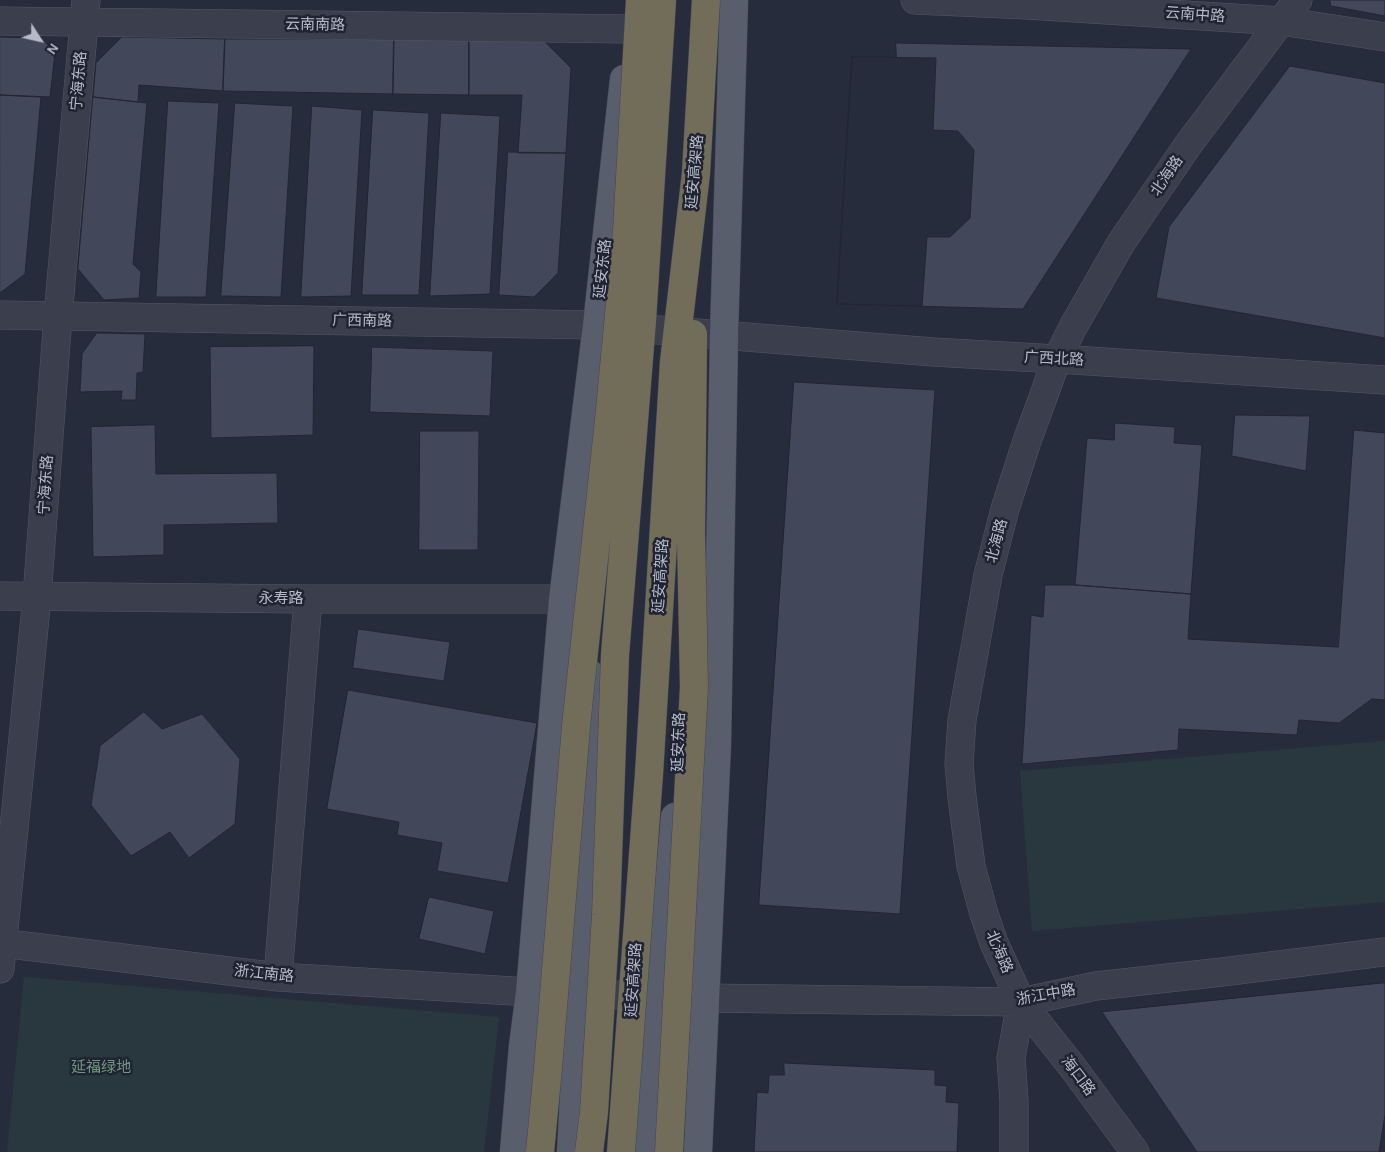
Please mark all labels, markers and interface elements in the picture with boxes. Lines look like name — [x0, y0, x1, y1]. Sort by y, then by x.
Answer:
street label: 云南中路 — [1164, 4, 1226, 26]
north arrow — [15, 15, 65, 65]
street label: 云南南路 — [285, 15, 345, 35]
text: N — [43, 40, 63, 58]
street label: 宁海东路 — [67, 50, 91, 112]
street label: 延安高架路 — [683, 134, 707, 210]
street label: 北海路 — [1147, 152, 1187, 200]
street label: 延安东路 — [591, 238, 615, 300]
street label: 广西南路 — [332, 311, 392, 331]
street label: 广西北路 — [1024, 348, 1084, 370]
street label: 宁海东路 — [35, 454, 57, 516]
street label: 北海路 — [982, 517, 1012, 565]
street label: 延安高架路 — [649, 538, 673, 614]
street label: 永寿路 — [259, 590, 303, 608]
street label: 延安东路 — [669, 712, 689, 772]
street label: 北海路 — [982, 928, 1016, 976]
street label: 延安高架路 — [622, 942, 646, 1018]
street label: 浙江南路 — [233, 962, 295, 986]
street label: 浙江中路 — [1015, 981, 1077, 1009]
street label: 海口路 — [1057, 1053, 1099, 1099]
park label: 延福绿地 — [71, 1059, 131, 1077]

